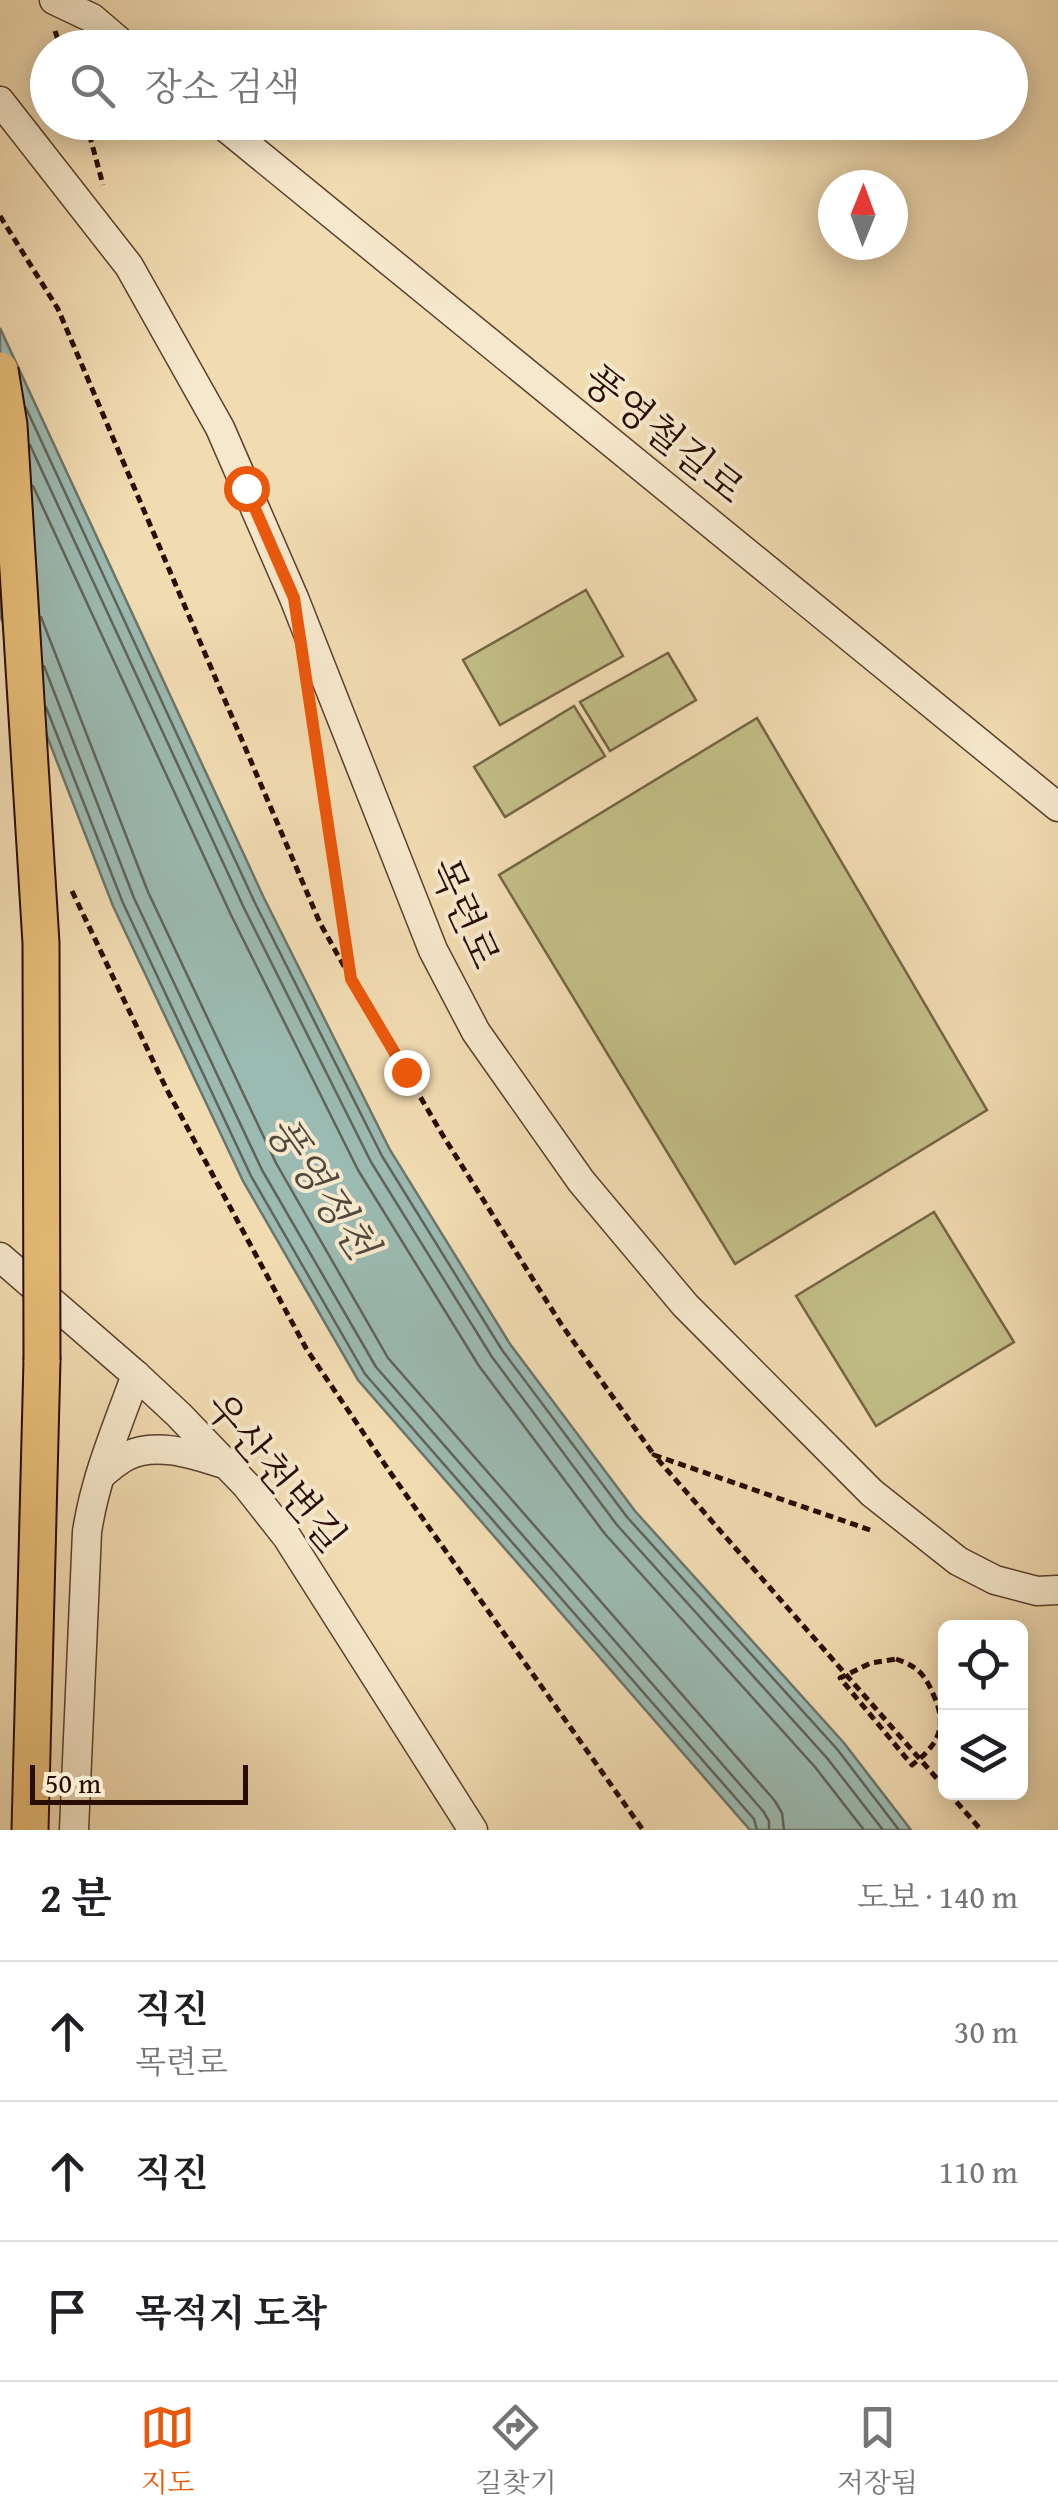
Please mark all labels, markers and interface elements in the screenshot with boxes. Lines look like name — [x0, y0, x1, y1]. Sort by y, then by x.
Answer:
search box — [30, 30, 1028, 140]
icon: search — [65, 58, 120, 113]
text: 장소 검색 — [145, 58, 300, 114]
north arrow — [818, 170, 908, 260]
street label: 풍영철길로 — [571, 350, 758, 517]
route start — [224, 466, 270, 512]
street label: 목련로 — [415, 848, 516, 978]
route end — [384, 1050, 430, 1096]
water label: 풍영정천 — [252, 1102, 394, 1273]
street label: 우산천변길 — [192, 1379, 361, 1565]
map controls — [938, 1620, 1028, 1800]
button: locate — [938, 1620, 1028, 1710]
button: layers — [938, 1710, 1028, 1800]
scale bar — [30, 1760, 248, 1804]
text: 50 m — [45, 1762, 101, 1803]
text: 2 분 — [40, 1866, 112, 1927]
text: 도보 · 140 m — [857, 1873, 1018, 1920]
text: 직진 — [135, 1980, 208, 2036]
icon: ahead — [40, 2004, 95, 2059]
text: 30 m — [954, 2008, 1018, 2055]
text: 목련로 — [135, 2038, 228, 2085]
icon: ahead — [40, 2144, 95, 2199]
text: 직진 — [135, 2144, 208, 2200]
text: 110 m — [939, 2148, 1018, 2195]
icon: arrive — [40, 2284, 95, 2339]
text: 목적지 도착 — [135, 2284, 327, 2340]
tab: 지도 — [140, 2400, 195, 2502]
tab: 길찾기 — [475, 2400, 556, 2502]
tab: 저장됨 — [837, 2400, 918, 2502]

